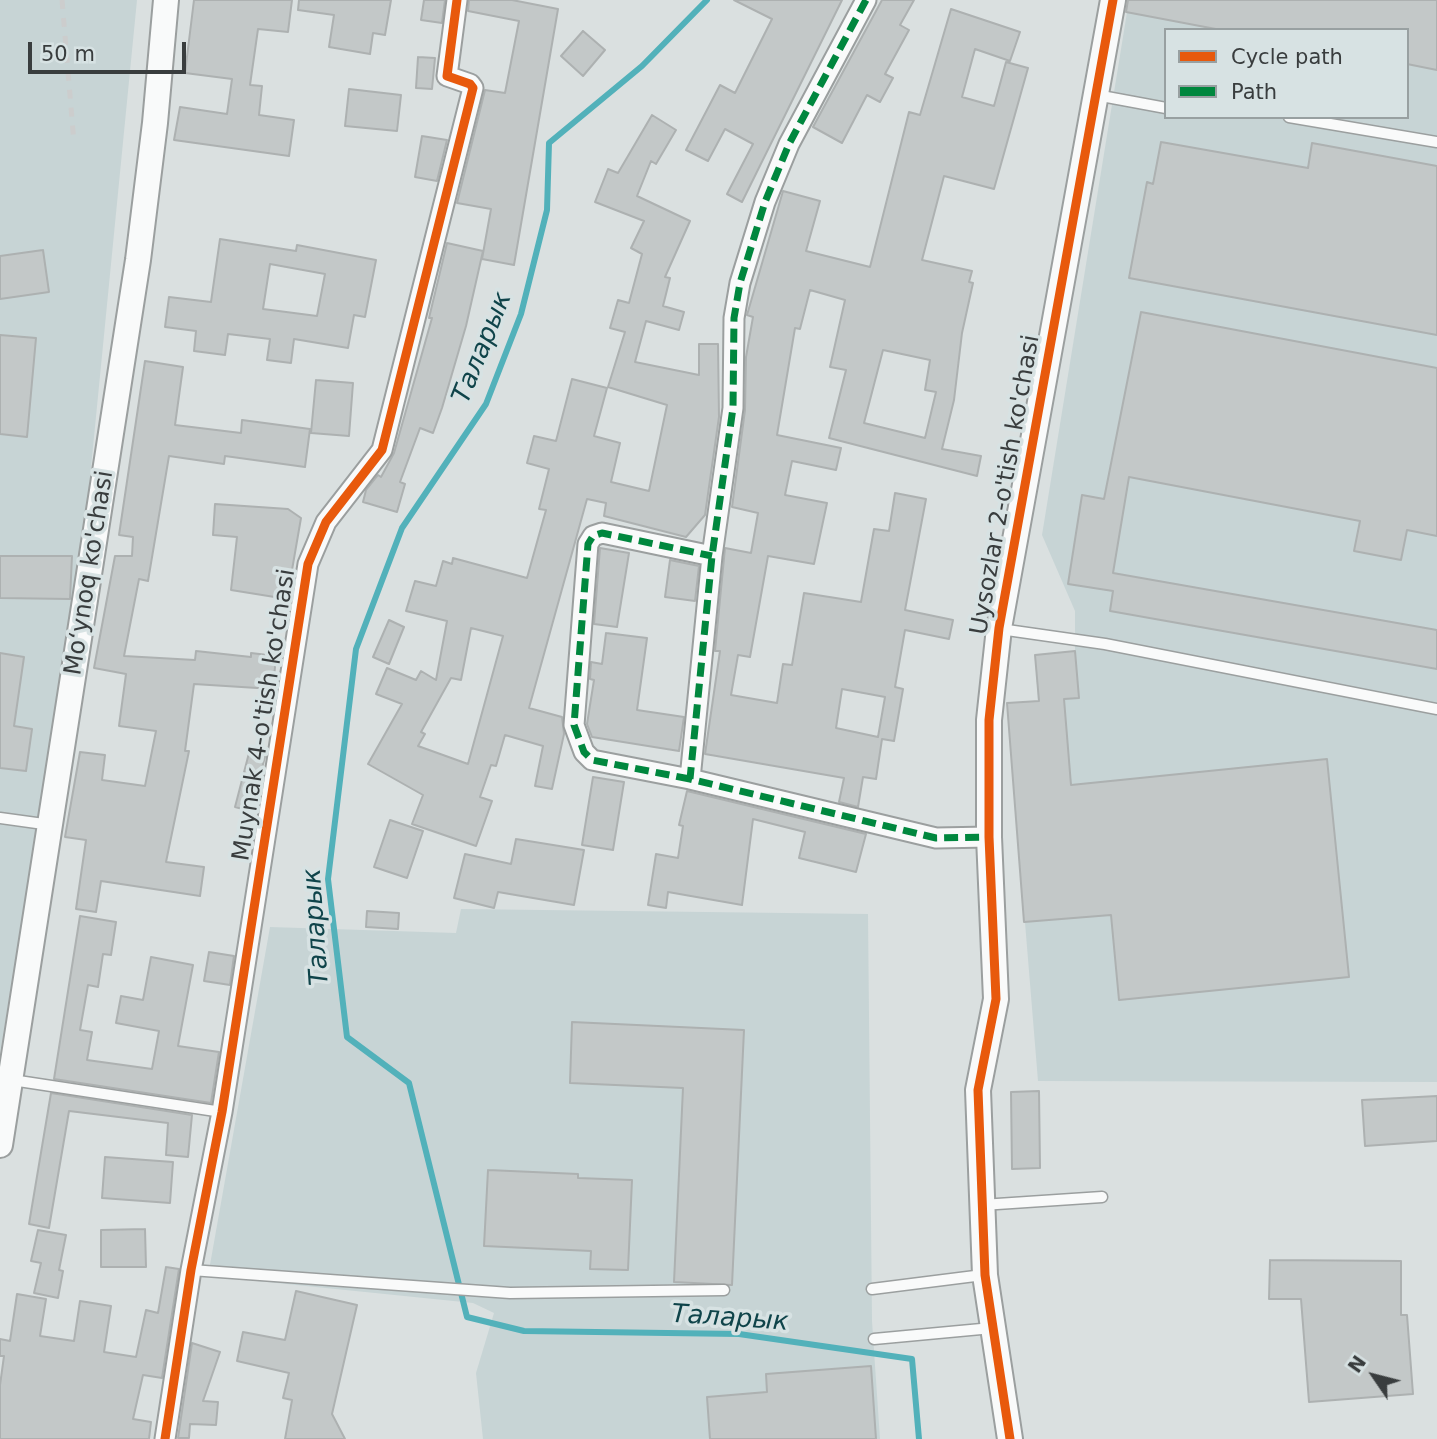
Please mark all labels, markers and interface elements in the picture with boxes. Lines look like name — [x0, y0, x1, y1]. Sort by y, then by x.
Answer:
scale bar — [32, 28, 189, 72]
legend — [1164, 28, 1409, 119]
text: 50 m — [41, 42, 95, 66]
text: Cycle path — [1231, 45, 1343, 69]
text: Path — [1231, 80, 1277, 104]
water label: Таларык — [447, 288, 519, 408]
street label: Uysozlar 2-o'tish ko'chasi — [965, 333, 1047, 637]
street label: Moʻynoq ko'chasi — [60, 469, 120, 677]
street label: Muynak 4-o'tish ko'chasi — [228, 567, 302, 863]
water label: Таларык — [297, 868, 337, 986]
water label: Таларык — [671, 1299, 789, 1339]
north arrow — [1339, 1341, 1409, 1411]
text: N — [1343, 1351, 1370, 1377]

